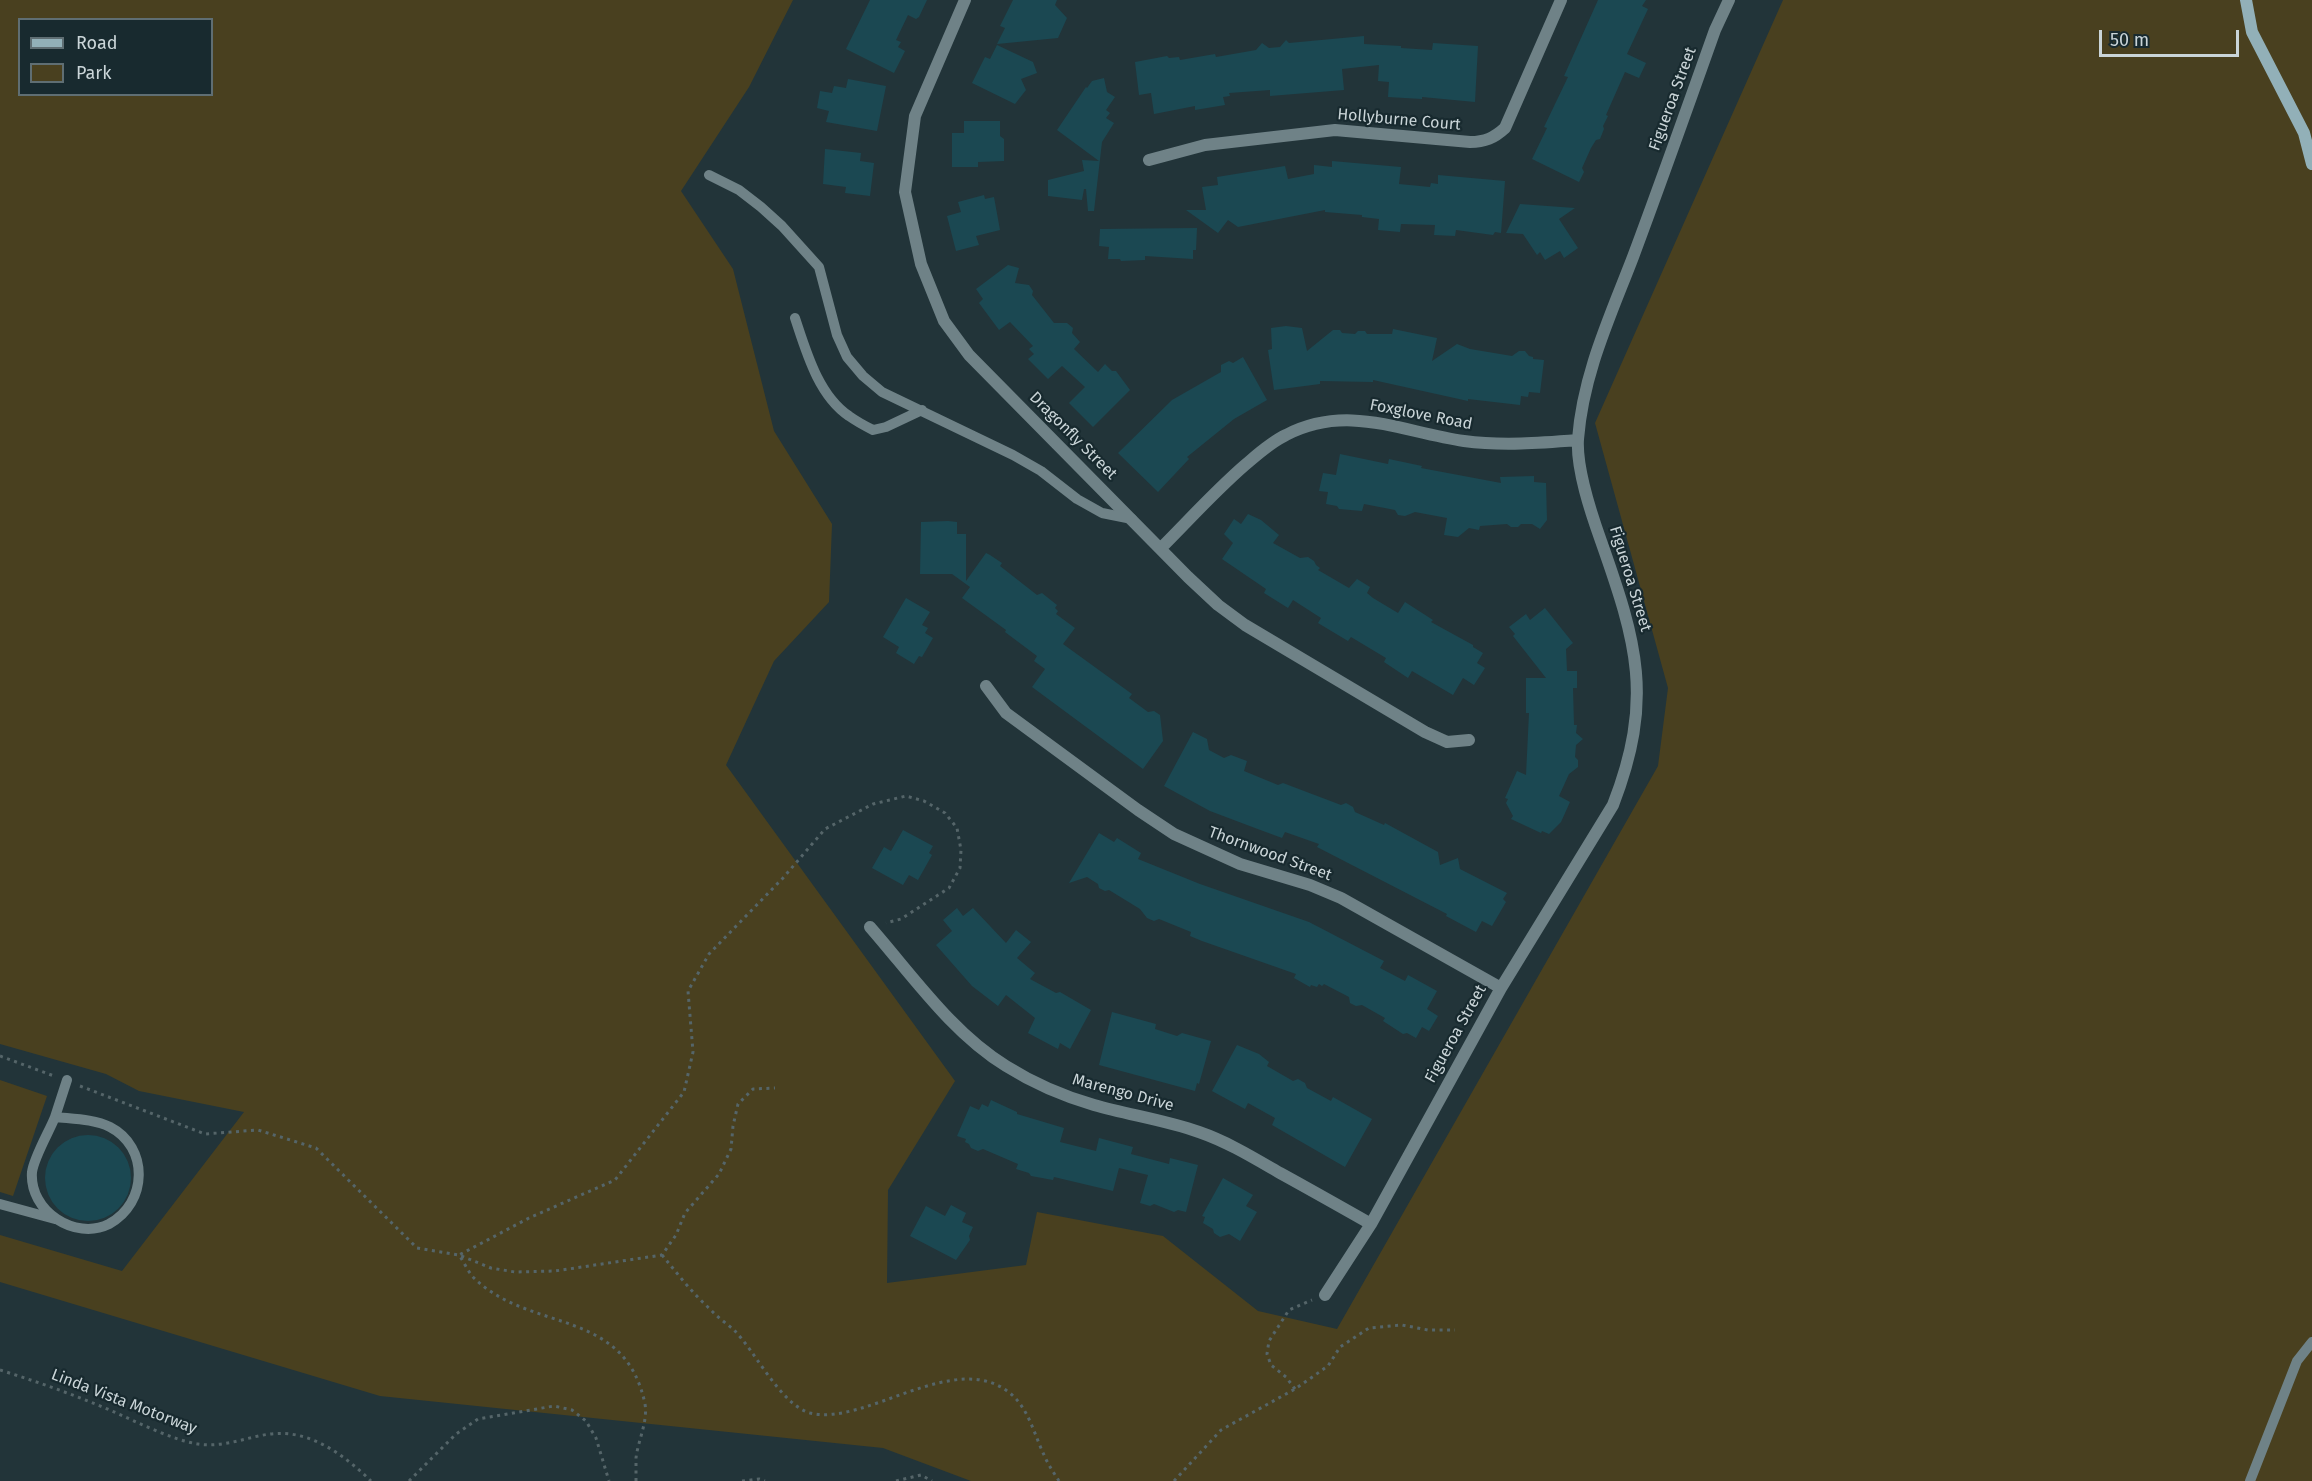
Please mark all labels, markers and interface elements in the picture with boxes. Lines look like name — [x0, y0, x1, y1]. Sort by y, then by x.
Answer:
legend — [18, 18, 213, 96]
scale bar — [2102, 18, 2242, 56]
text: 50 m — [2110, 29, 2149, 51]
text: Road — [76, 32, 118, 54]
street label: Figueroa Street — [1645, 44, 1701, 154]
text: Park — [76, 62, 111, 84]
street label: Hollyburne Court — [1336, 105, 1462, 135]
street label: Dragonfly Street — [1025, 388, 1121, 484]
street label: Foxglove Road — [1368, 396, 1474, 434]
street label: Figueroa Street — [1605, 524, 1655, 634]
street label: Thornwood Street — [1206, 823, 1334, 885]
street label: Figueroa Street — [1421, 982, 1491, 1086]
street label: Marengo Drive — [1070, 1070, 1176, 1116]
street label: Linda Vista Motorway — [49, 1365, 199, 1439]

